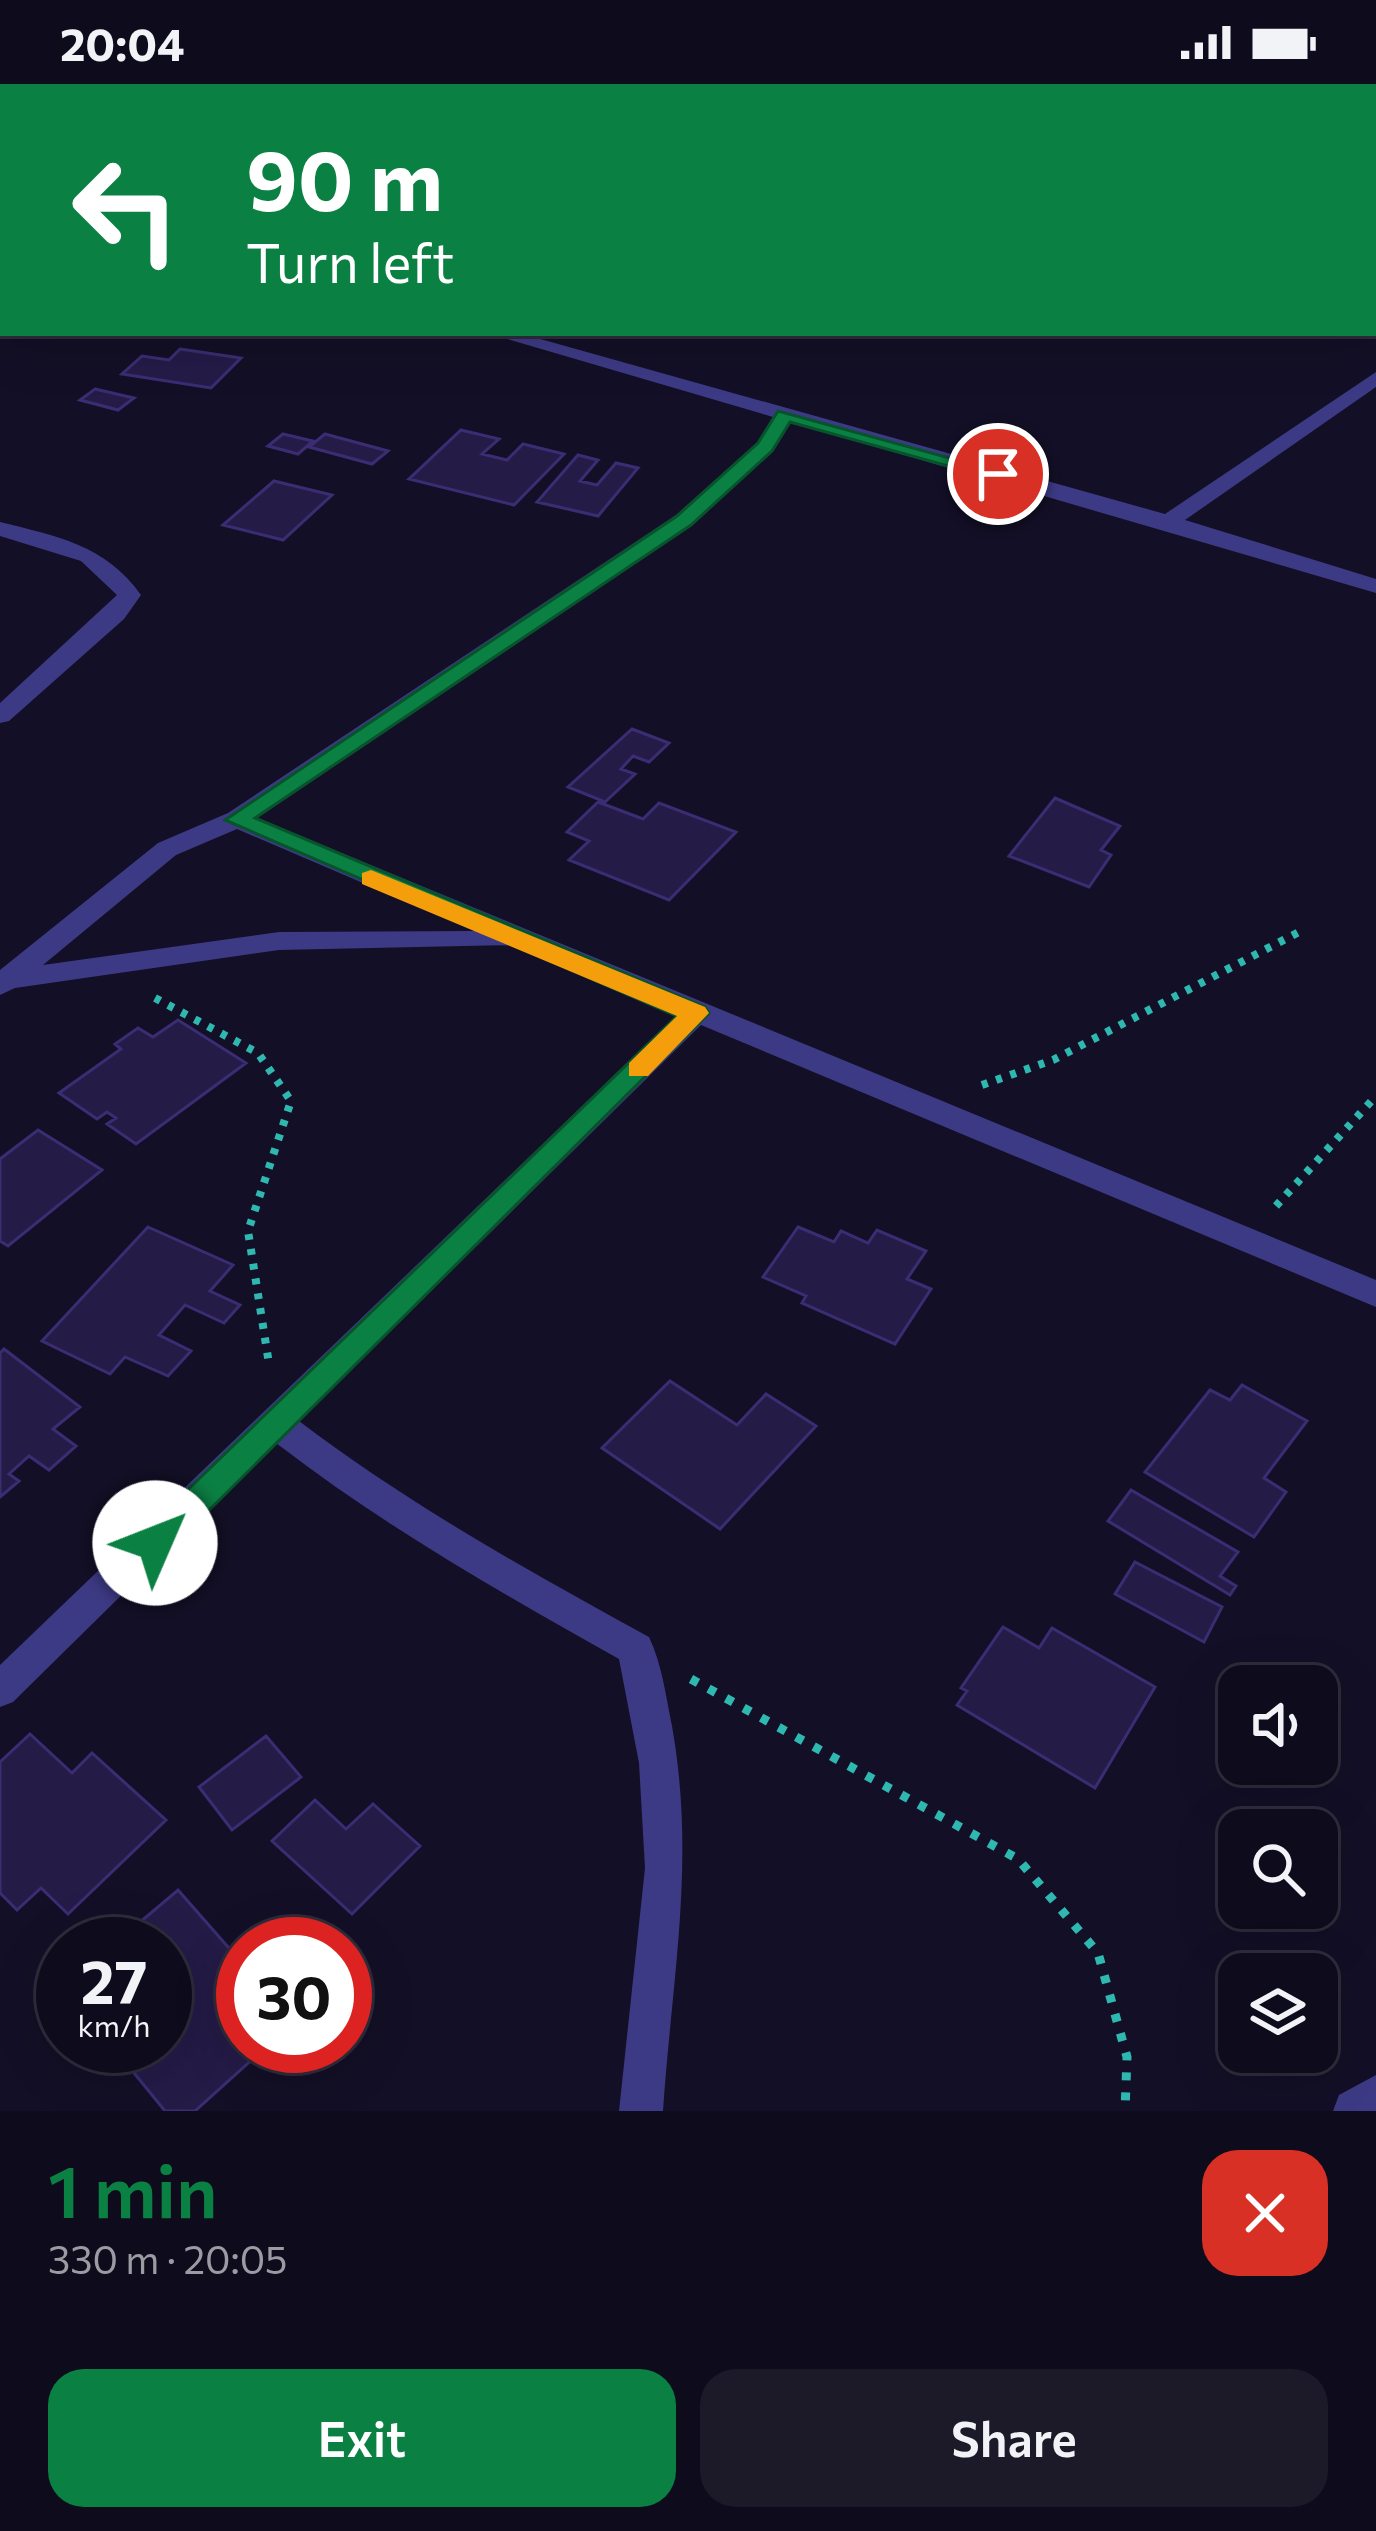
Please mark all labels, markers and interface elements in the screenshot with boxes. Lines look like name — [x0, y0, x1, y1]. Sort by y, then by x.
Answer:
text: 20:04 — [60, 15, 185, 70]
text: 90 m — [246, 126, 443, 228]
icon: left — [48, 132, 204, 288]
text: Turn left — [246, 228, 454, 294]
pin — [947, 423, 1049, 525]
icon: arrive — [965, 441, 1031, 507]
position arrow — [92, 1480, 218, 1606]
map controls — [1218, 1665, 1338, 2073]
button: sound — [1218, 1665, 1338, 1785]
button: search — [1218, 1809, 1338, 1929]
speed limit sign: 30 — [216, 1917, 372, 2073]
text: 27 — [81, 1943, 147, 2016]
button: layers — [1218, 1953, 1338, 2073]
text: km/h — [78, 2006, 150, 2043]
text: 1 min — [48, 2145, 218, 2233]
button: close — [1202, 2150, 1328, 2276]
text: 330 m · 20:05 — [48, 2234, 288, 2282]
button: Exit — [48, 2369, 676, 2507]
button: Share — [700, 2369, 1328, 2507]

